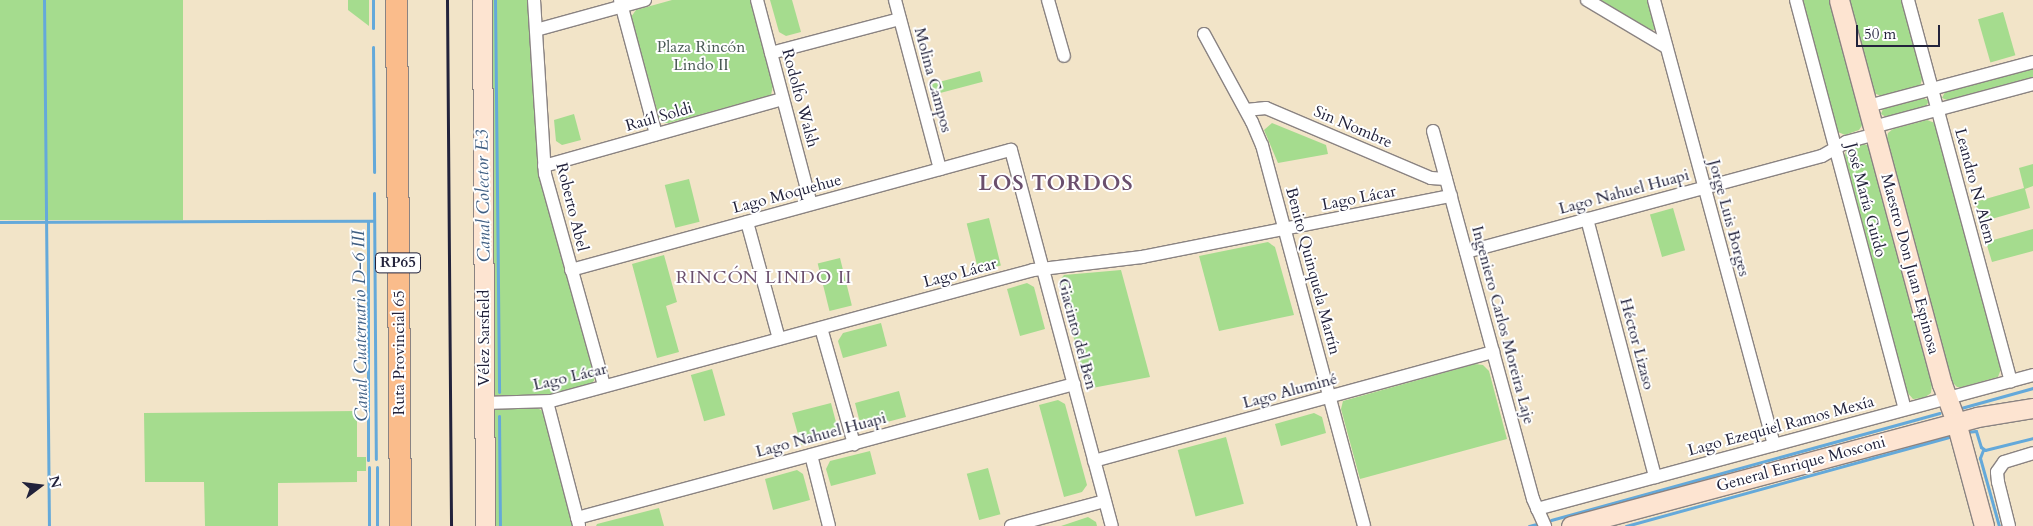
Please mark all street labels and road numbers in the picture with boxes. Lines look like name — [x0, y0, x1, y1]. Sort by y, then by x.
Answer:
street label: Molina Campos — [910, 25, 956, 135]
street label: Rodolfo Walsh — [778, 46, 822, 150]
street label: Raúl Soldi — [623, 98, 695, 136]
street label: Sin Nombre — [1311, 102, 1395, 152]
street label: Leandro N. Alem — [1950, 126, 2000, 246]
street label: José María Guido — [1842, 141, 1890, 259]
street label: Jorge Luis Borges — [1704, 158, 1754, 278]
street label: Roberto Abel — [552, 161, 592, 253]
street label: Lago Nahuel Huapi — [1557, 165, 1691, 219]
street label: Lago Moquehue — [731, 170, 843, 218]
street label: Maestro Don Juan Espinosa — [1877, 172, 1943, 356]
street label: Lago Lácar — [1320, 181, 1398, 215]
street label: Benito Quinquela Martín — [1281, 185, 1345, 357]
street label: Ingeniero Carlos Moreira Laje — [1467, 224, 1539, 426]
road number: RP65 — [374, 250, 422, 276]
street label: Lago Lácar — [921, 254, 999, 292]
street label: Giacinto del Ben — [1053, 276, 1101, 392]
street label: Ruta Provincial 65 — [389, 290, 409, 416]
street label: Vélez Sarsfield — [474, 290, 494, 386]
street label: Héctor Lizaso — [1616, 296, 1658, 392]
street label: Lago Lácar — [531, 359, 609, 395]
street label: Lago Aluminé — [1241, 369, 1339, 413]
street label: Lago Ezequiel Ramos Mexía — [1686, 392, 1876, 460]
street label: Lago Nahuel Huapi — [754, 408, 888, 462]
street label: General Enrique Mosconi — [1714, 432, 1888, 496]

